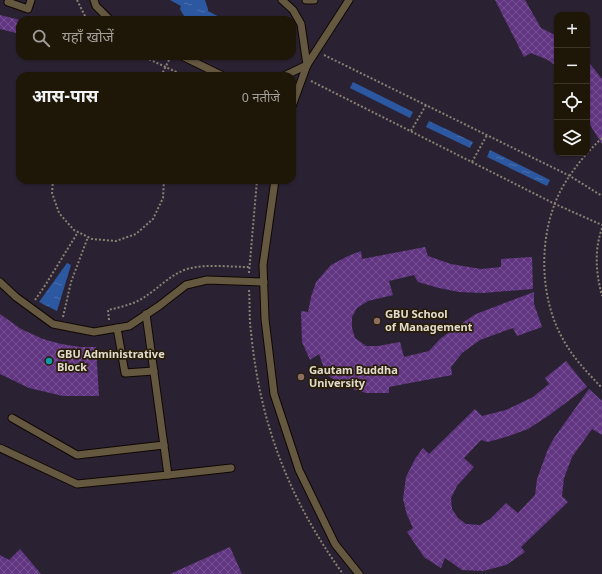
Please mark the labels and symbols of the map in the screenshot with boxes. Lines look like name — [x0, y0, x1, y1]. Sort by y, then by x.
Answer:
place label: GBU School of Management — [385, 308, 473, 335]
marker: GBU School of Management — [372, 316, 382, 326]
place label: GBU Administrative Block — [57, 348, 165, 375]
marker: GBU Administrative Block — [44, 356, 54, 366]
place label: Gautam Buddha University — [309, 364, 398, 391]
marker: Gautam Buddha University — [296, 372, 306, 382]

